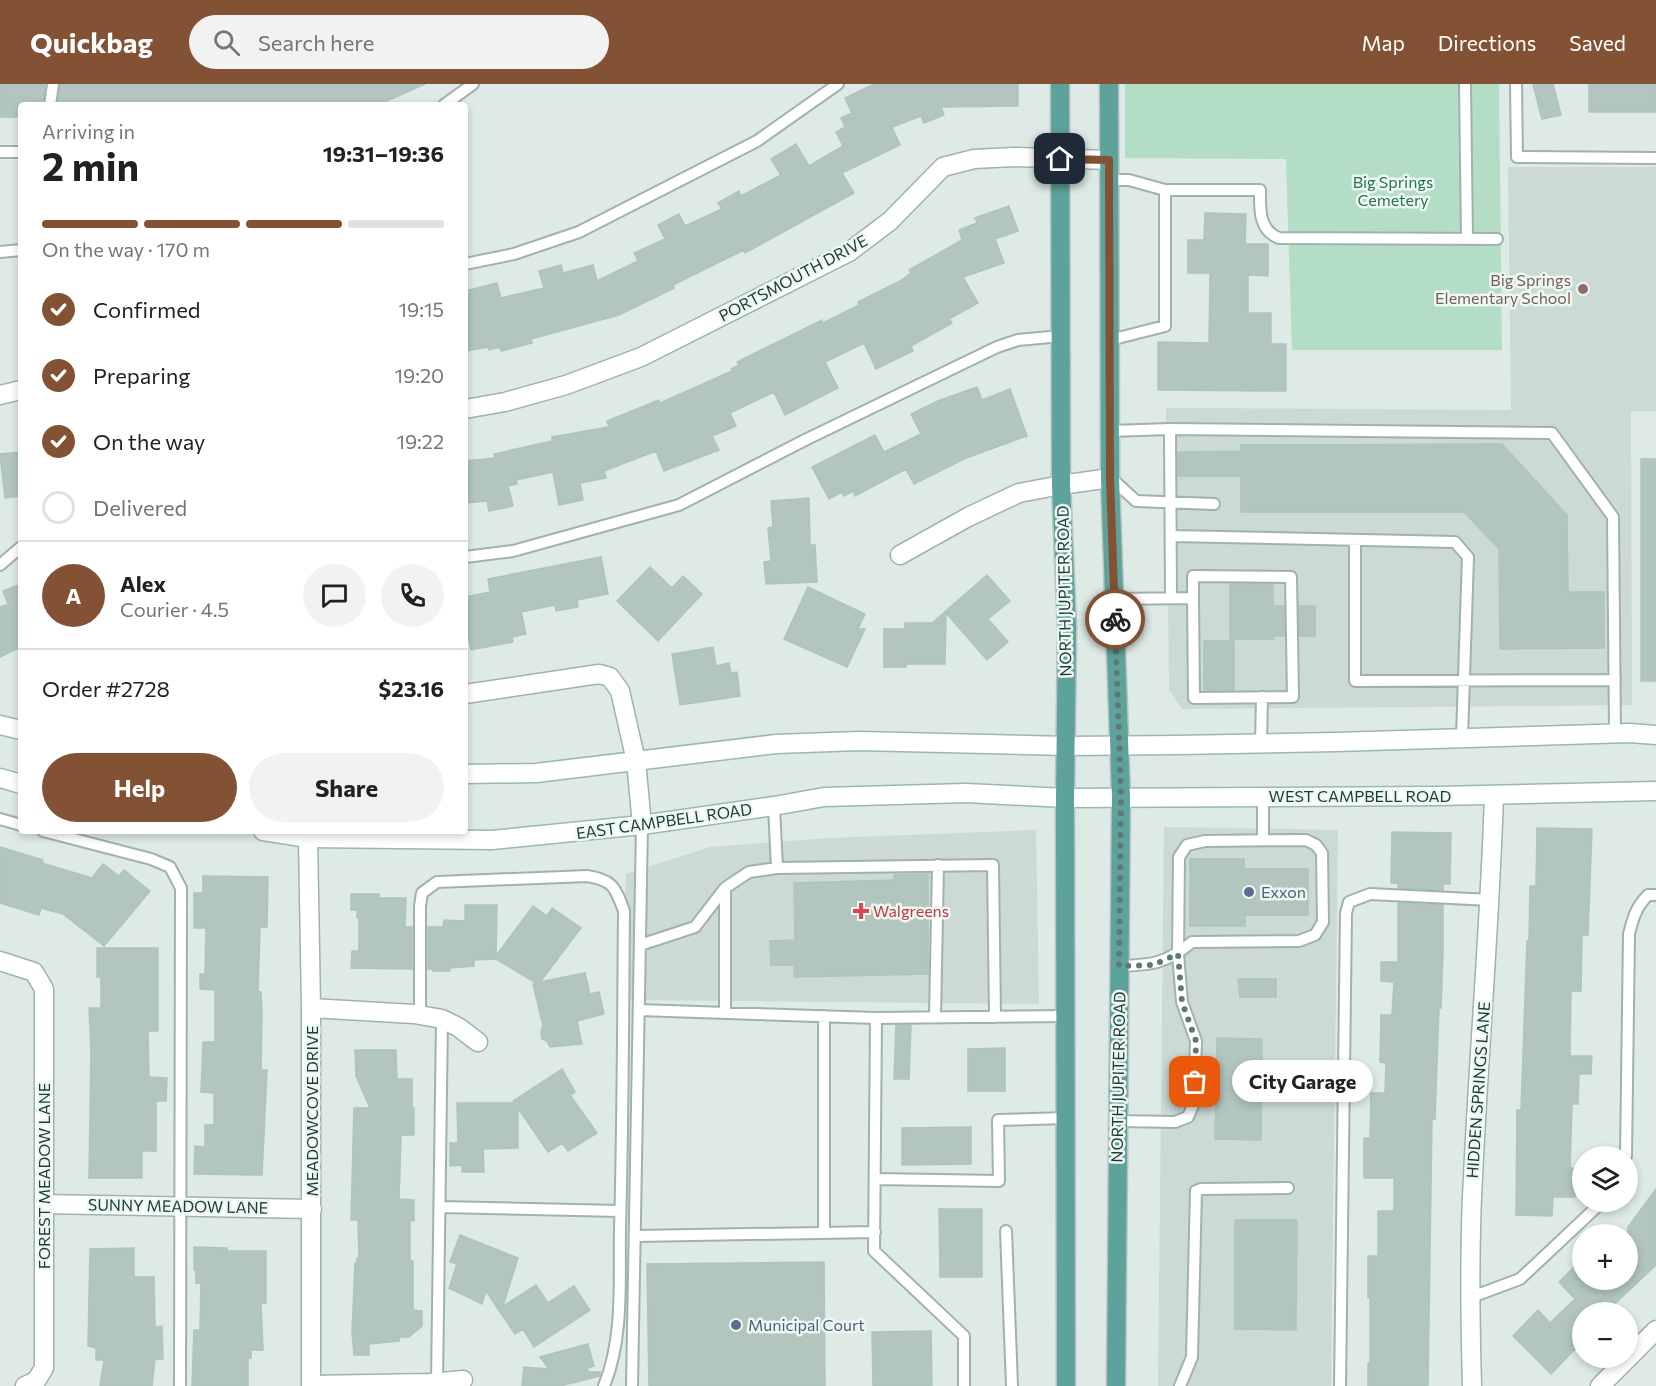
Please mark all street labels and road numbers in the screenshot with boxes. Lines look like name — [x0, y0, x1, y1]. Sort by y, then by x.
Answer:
street label: PORTSMOUTH DRIVE — [715, 230, 870, 325]
street label: NORTH JUPITER ROAD — [1053, 505, 1074, 677]
street label: WEST CAMPBELL ROAD — [1269, 786, 1451, 805]
street label: EAST CAMPBELL ROAD — [575, 799, 753, 842]
street label: NORTH JUPITER ROAD — [1107, 991, 1128, 1163]
street label: HIDDEN SPRINGS LANE — [1462, 1001, 1493, 1179]
street label: MEADOWCOVE DRIVE — [302, 1025, 321, 1197]
street label: FOREST MEADOW LANE — [34, 1083, 53, 1269]
street label: SUNNY MEADOW LANE — [88, 1194, 268, 1217]

